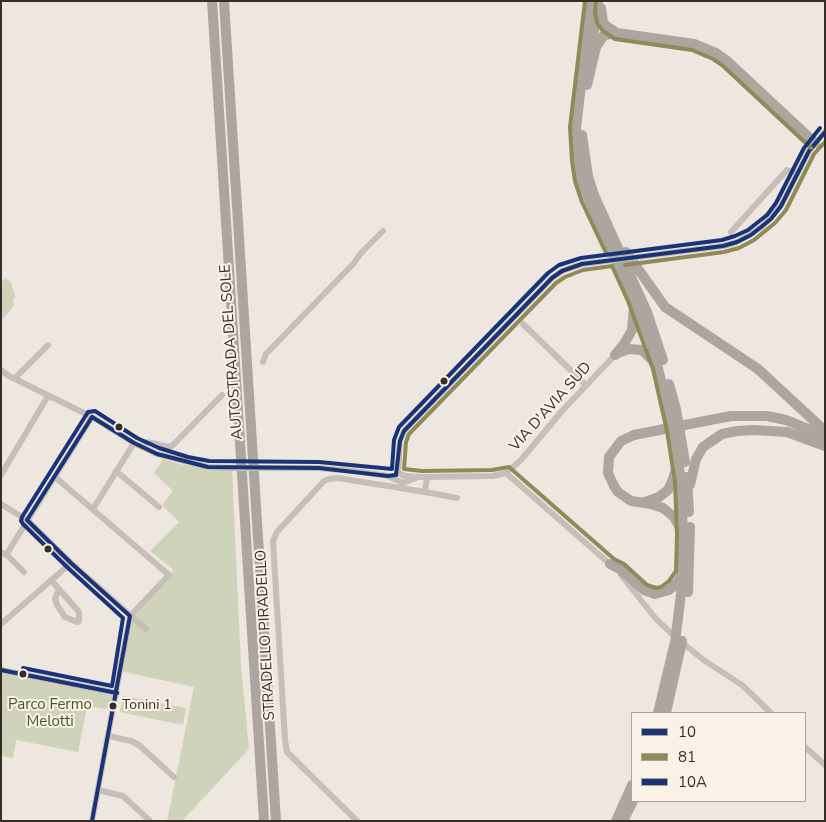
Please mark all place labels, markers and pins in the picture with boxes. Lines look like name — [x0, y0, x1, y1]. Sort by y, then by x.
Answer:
unlabelled marker — [439, 376, 449, 386]
unlabelled marker — [114, 422, 124, 432]
unlabelled marker — [43, 544, 53, 554]
unlabelled marker — [18, 669, 28, 679]
place label: Tonini 1 — [122, 698, 172, 714]
marker: Tonini 1 — [108, 701, 118, 711]

